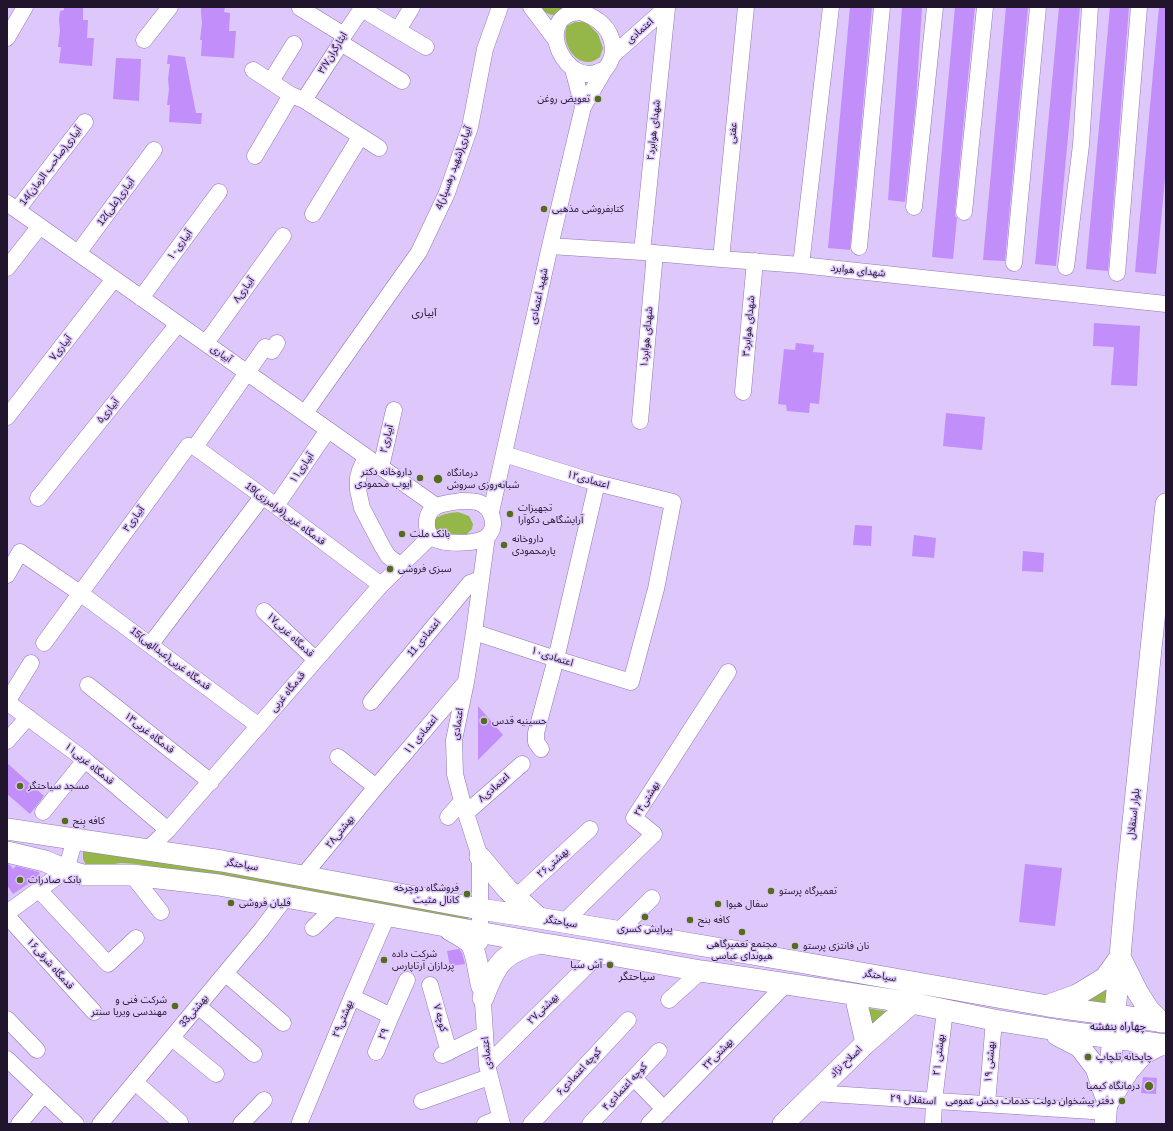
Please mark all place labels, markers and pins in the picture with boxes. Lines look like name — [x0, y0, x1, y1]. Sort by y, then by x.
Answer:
place label: تعویض روغن — [537, 93, 590, 105]
marker: تعویض روغن — [593, 94, 603, 104]
place label: کتابفروشی مذهبی — [552, 203, 624, 215]
marker: کتابفروشی مذهبی — [539, 204, 549, 214]
place label: داروخانه دکتر ایوب محمودی — [355, 466, 412, 490]
place label: درمانگاه شبانه‌روزی سروش — [447, 467, 519, 490]
marker: داروخانه دکتر ایوب محمودی — [415, 473, 425, 483]
marker: درمانگاه شبانه‌روزی سروش — [432, 473, 444, 485]
place label: تجهیزات آرایشگاهی دکوآرا — [518, 502, 583, 526]
marker: تجهیزات آرایشگاهی دکوآرا — [505, 509, 515, 519]
place label: بانک ملت — [410, 528, 450, 540]
marker: بانک ملت — [397, 529, 407, 539]
place label: داروخانه یارمحمودی — [512, 533, 556, 556]
marker: داروخانه یارمحمودی — [499, 540, 509, 550]
place label: سبزی فروشی — [398, 563, 452, 575]
marker: سبزی فروشی — [385, 564, 395, 574]
place label: حسینیه قدس — [492, 715, 547, 727]
marker: حسینیه قدس — [479, 716, 489, 726]
place label: مسجد سیاحتگر — [28, 780, 89, 792]
marker: مسجد سیاحتگر — [15, 781, 25, 791]
place label: کافه بِنج — [73, 815, 105, 827]
marker: کافه بِنج — [60, 816, 70, 826]
place label: بانک صادرات — [28, 874, 81, 886]
marker: بانک صادرات — [15, 875, 25, 885]
place label: فروشگاه دوچرخه کانال مثبت — [394, 882, 459, 906]
place label: تعمیرگاه پرستو — [779, 885, 837, 897]
marker: تعمیرگاه پرستو — [766, 886, 776, 896]
marker: فروشگاه دوچرخه کانال مثبت — [462, 889, 472, 899]
place label: قلیان فروشی — [239, 897, 291, 909]
marker: قلیان فروشی — [226, 898, 236, 908]
place label: سفال هیوا — [726, 898, 768, 910]
marker: سفال هیوا — [713, 899, 723, 909]
marker: پیرایش کسری — [640, 912, 650, 922]
place label: کافه بنج — [698, 914, 730, 926]
marker: کافه بنج — [685, 915, 695, 925]
place label: پیرایش کسری — [617, 923, 673, 935]
marker: مجتمع تعمیرگاهی هیوندای عباسی — [737, 927, 747, 937]
place label: مجتمع تعمیرگاهی هیوندای عباسی — [707, 938, 777, 962]
place label: نان فانتزی پرستو — [803, 940, 869, 952]
marker: نان فانتزی پرستو — [790, 941, 800, 951]
place label: شرکت داده پردازان آرتاپارس — [392, 948, 454, 972]
marker: شرکت داده پردازان آرتاپارس — [379, 955, 389, 965]
place label: آش سیا — [570, 959, 602, 971]
marker: آش سیا — [605, 960, 615, 970]
place label: شرکت فنی و مهندسی ویریا سنتر — [91, 994, 167, 1018]
marker: شرکت فنی و مهندسی ویریا سنتر — [170, 1001, 180, 1011]
place label: چاپخانه تلچاپ — [1096, 1051, 1153, 1063]
marker: چاپخانه تلچاپ — [1083, 1052, 1093, 1062]
place label: درمانگاه کیمیا — [1086, 1080, 1140, 1092]
marker: درمانگاه کیمیا — [1143, 1080, 1155, 1092]
place label: دفتر پیشخوان دولت خدمات بخش عمومی — [946, 1095, 1114, 1107]
marker: دفتر پیشخوان دولت خدمات بخش عمومی — [1117, 1096, 1127, 1106]

